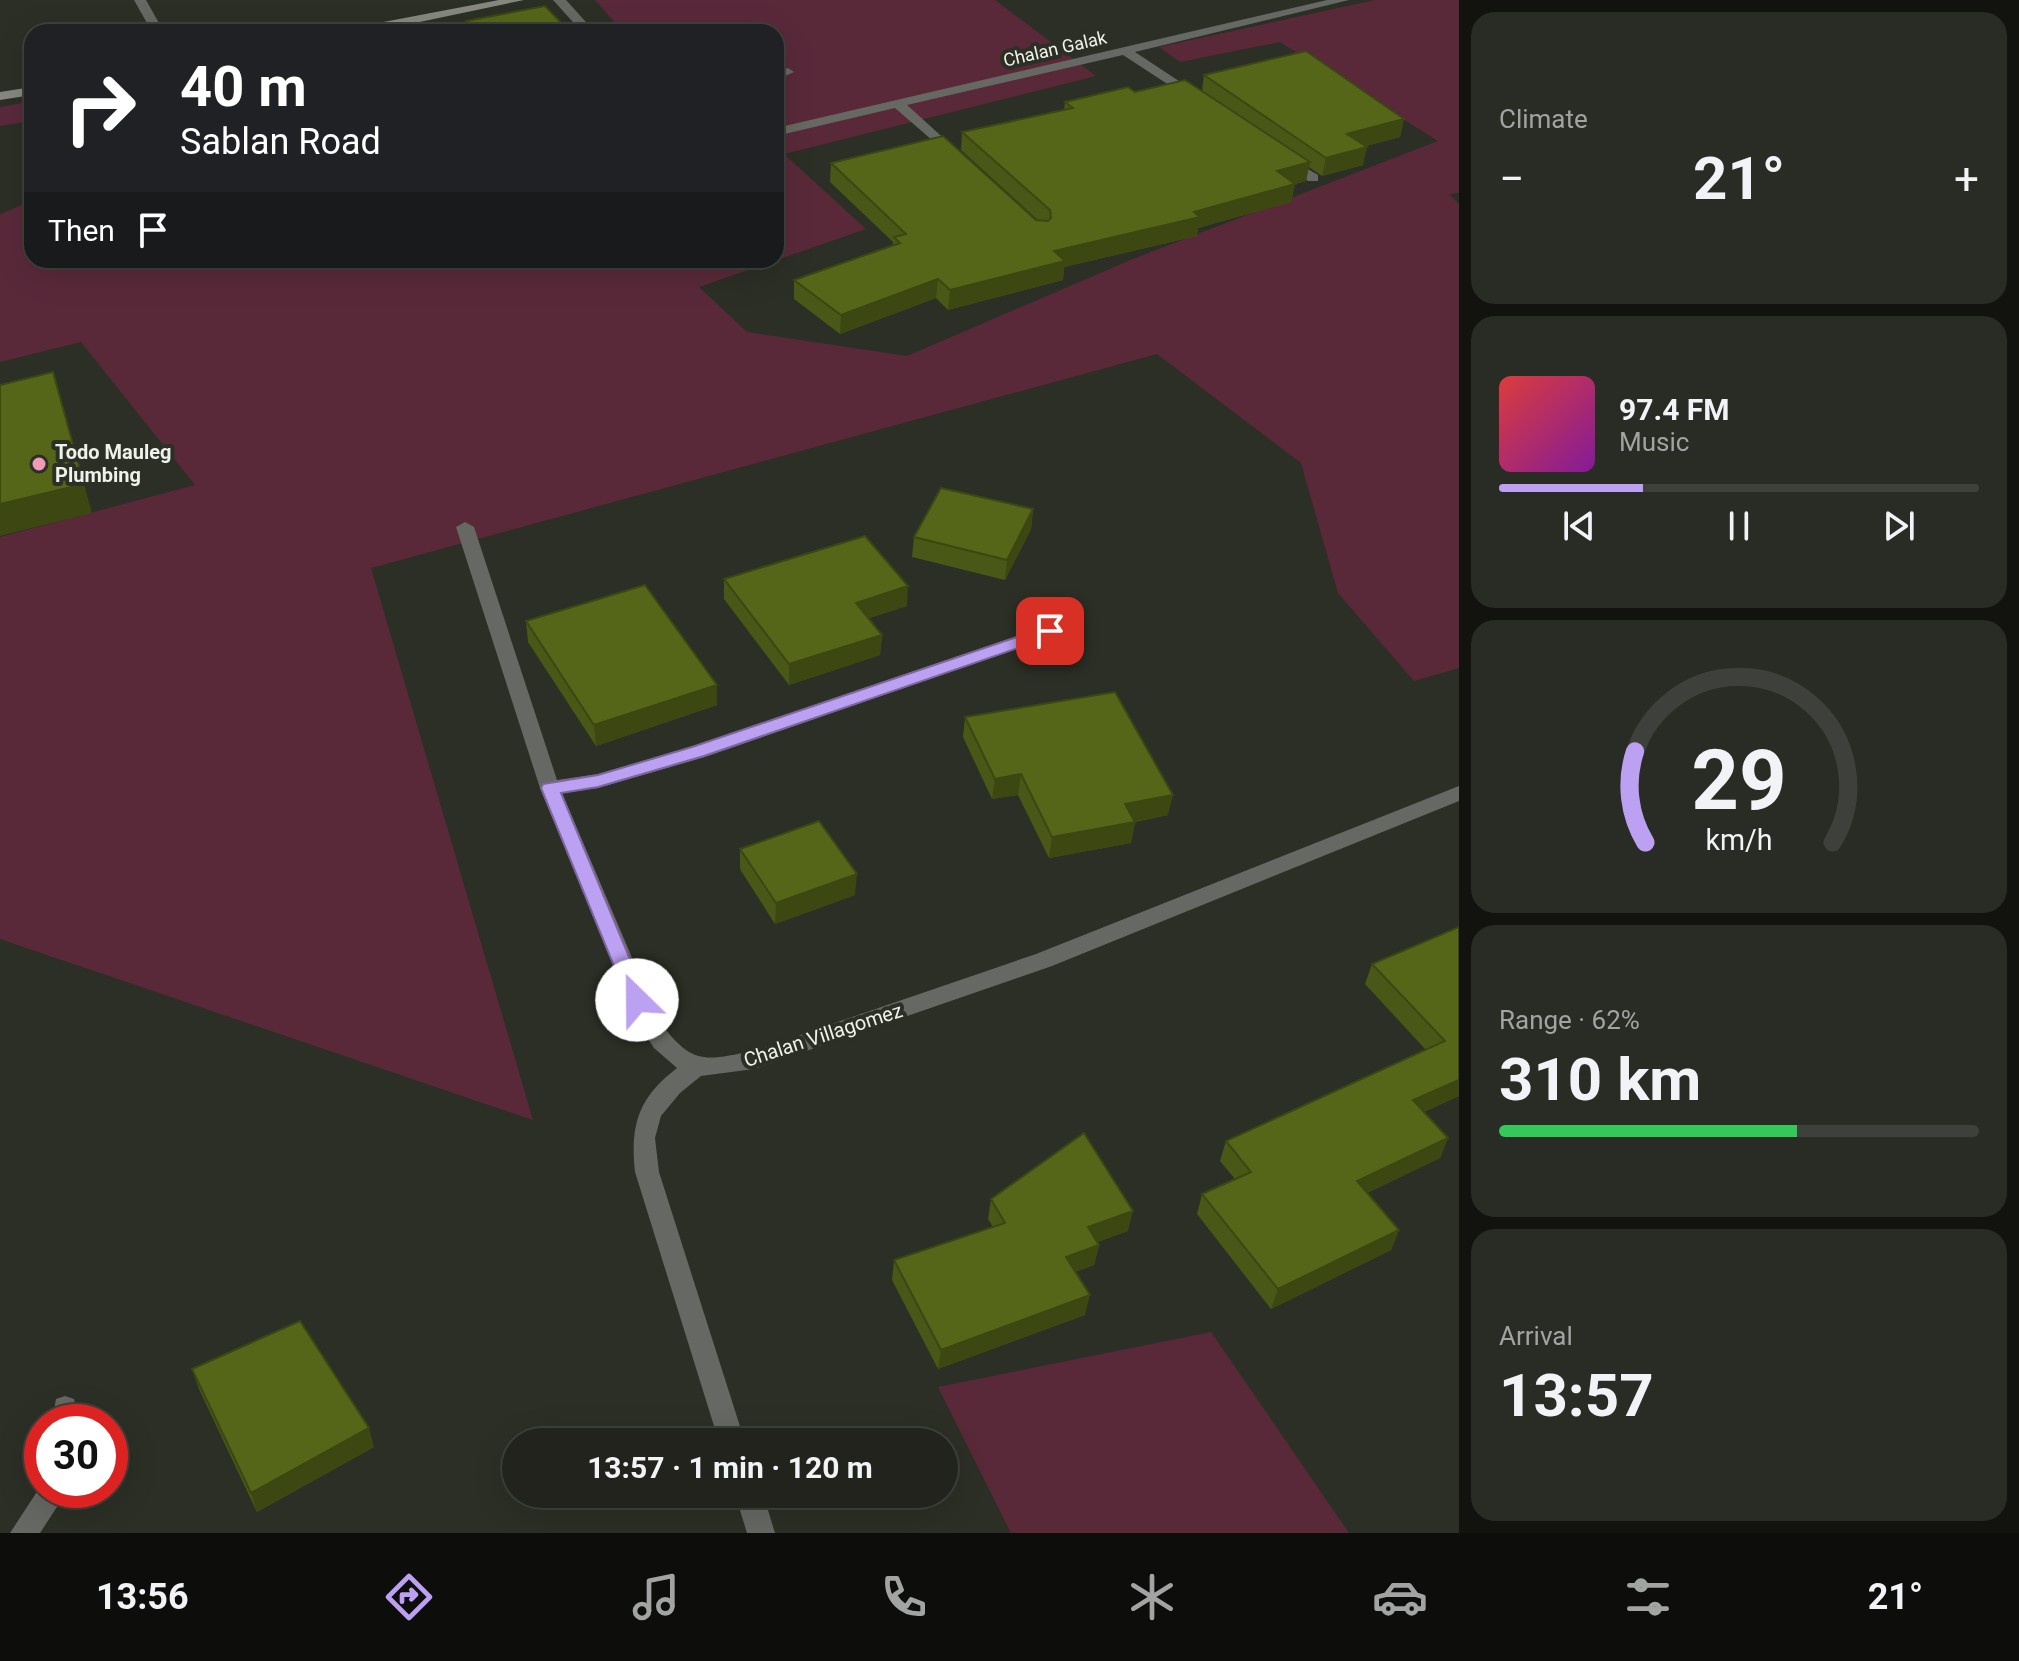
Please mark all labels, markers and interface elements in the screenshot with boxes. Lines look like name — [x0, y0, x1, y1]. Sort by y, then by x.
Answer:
street label: Chalan Galak — [1001, 26, 1109, 71]
text: 40 m — [180, 54, 307, 120]
icon: right — [48, 56, 152, 160]
text: Climate — [1499, 104, 1588, 134]
text: Sablan Road — [180, 121, 381, 163]
text: 21° — [1693, 143, 1785, 214]
text: − — [1499, 153, 1524, 205]
text: + — [1954, 153, 1979, 205]
icon: arrive — [131, 208, 175, 252]
text: Then — [48, 213, 115, 248]
text: 97.4 FM — [1619, 392, 1730, 427]
text: Music — [1619, 427, 1689, 457]
place label: Todo Mauleg Plumbing — [55, 440, 171, 487]
marker: Todo Mauleg Plumbing — [30, 455, 48, 473]
icon: previous — [1557, 504, 1601, 548]
icon: pause — [1717, 504, 1761, 548]
icon: next — [1877, 504, 1921, 548]
pin — [1016, 597, 1084, 665]
icon: arrive — [1028, 609, 1072, 653]
text: 29 — [1691, 731, 1787, 828]
text: km/h — [1705, 823, 1773, 857]
position arrow — [595, 958, 679, 1042]
street label: Chalan Villagomez — [741, 998, 906, 1072]
text: Range · 62% — [1499, 1005, 1640, 1035]
text: 310 km — [1499, 1044, 1701, 1115]
text: Arrival — [1499, 1321, 1573, 1351]
text: 13:57 — [1499, 1360, 1654, 1431]
speed limit sign: 30 — [24, 1404, 128, 1508]
text: 13:57 · 1 min · 120 m — [587, 1450, 873, 1485]
icon: directions — [381, 1569, 437, 1625]
icon: music — [628, 1569, 684, 1625]
icon: phone — [876, 1569, 932, 1625]
icon: climate — [1124, 1569, 1180, 1625]
icon: car — [1372, 1569, 1428, 1625]
icon: filters — [1620, 1569, 1676, 1625]
text: 13:56 — [96, 1576, 189, 1618]
text: 21° — [1868, 1576, 1923, 1618]

